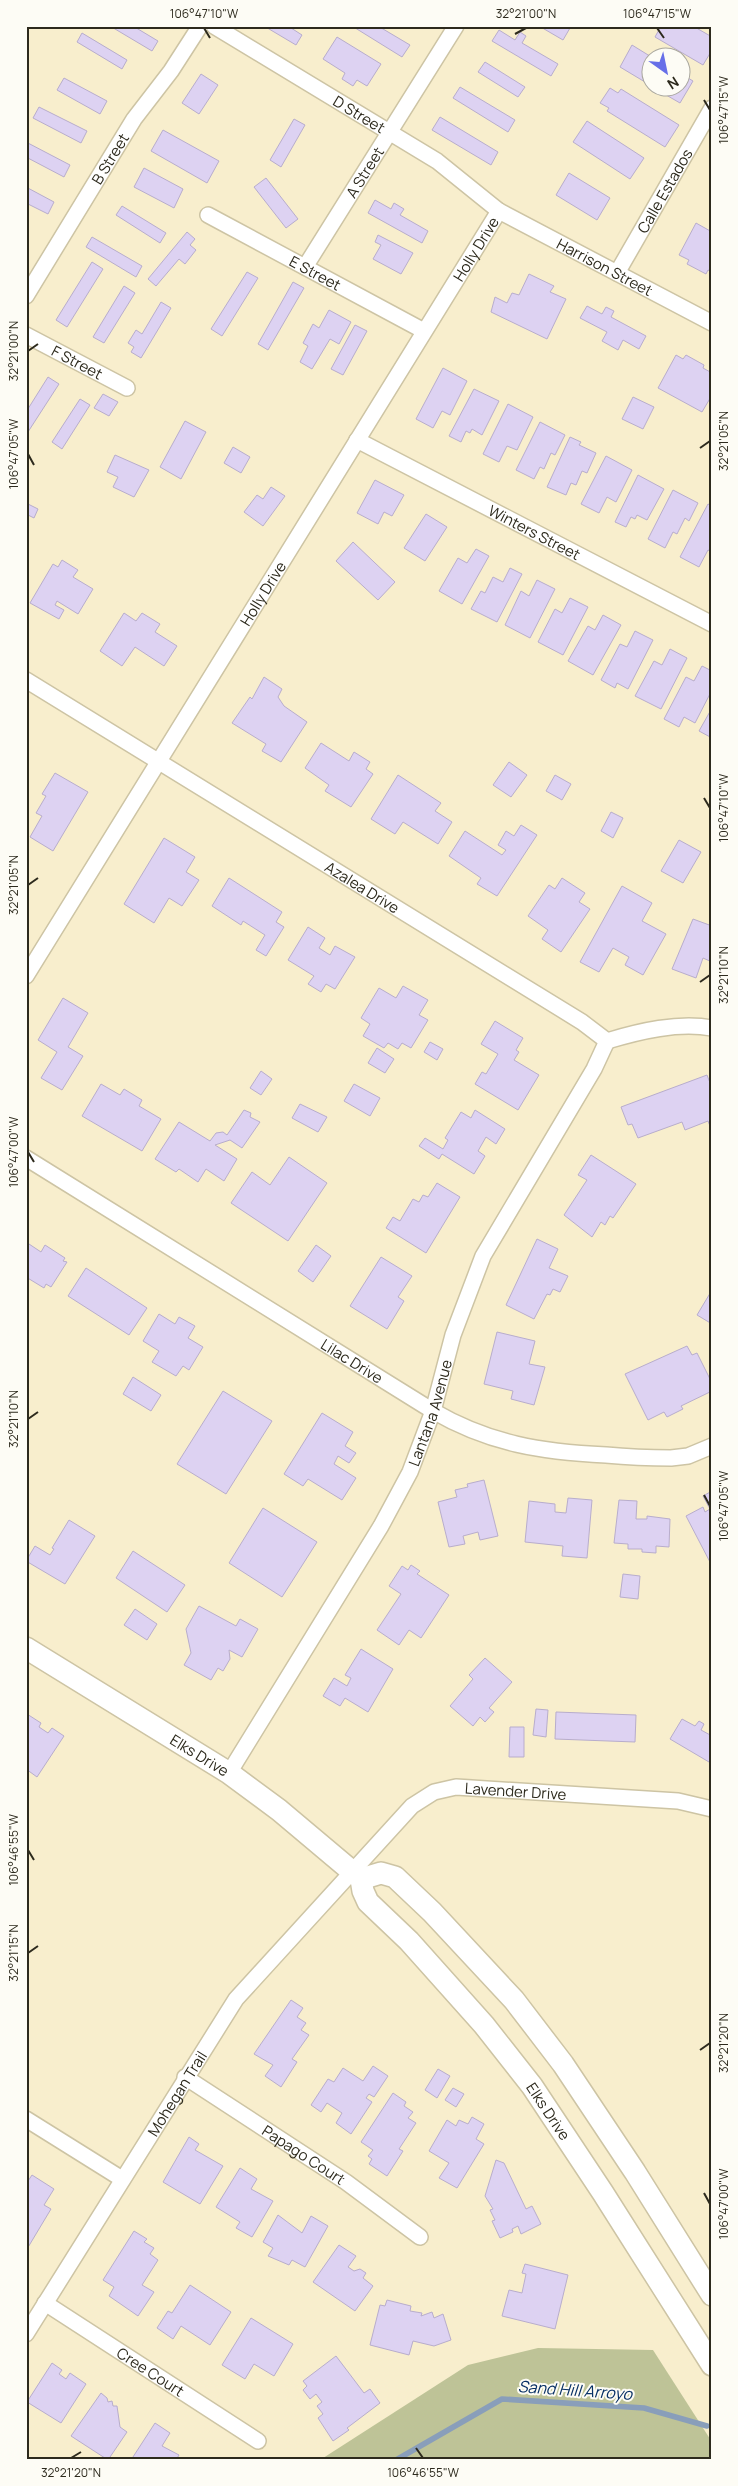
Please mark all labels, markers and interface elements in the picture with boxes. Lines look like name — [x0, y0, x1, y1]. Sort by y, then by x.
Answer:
text: 106°47'10"W — [170, 5, 239, 22]
text: 32°21'00"N — [496, 5, 556, 22]
text: 106°47'15"W — [623, 5, 692, 22]
north arrow — [640, 48, 690, 98]
text: N — [664, 73, 683, 94]
text: 106°47'15"W — [715, 75, 732, 144]
street label: D Street — [330, 90, 389, 138]
street label: B Street — [86, 129, 133, 188]
street label: A Street — [341, 143, 388, 202]
street label: Calle Estados — [632, 144, 697, 237]
street label: Holly Drive — [448, 212, 504, 285]
street label: Harrison Street — [553, 233, 657, 301]
street label: E Street — [286, 250, 345, 295]
text: 32°21'00"N — [5, 321, 22, 381]
street label: F Street — [48, 340, 106, 384]
text: 32°21'05"N — [715, 411, 732, 471]
text: 106°47'05"W — [5, 418, 22, 489]
street label: Winters Street — [485, 500, 584, 565]
street label: Holly Drive — [235, 557, 291, 629]
text: 106°47'10"W — [715, 773, 732, 842]
text: 32°21'05"N — [5, 855, 22, 915]
street label: Azalea Drive — [321, 856, 404, 918]
text: 32°21'10"N — [715, 946, 732, 1004]
text: 106°47'00"W — [5, 1116, 22, 1188]
street label: Lilac Drive — [317, 1333, 387, 1388]
street label: Lantana Avenue — [403, 1357, 457, 1469]
text: 32°21'10"N — [5, 1390, 22, 1448]
text: 106°47'05"W — [715, 1470, 732, 1541]
street label: Elks Drive — [166, 1729, 233, 1781]
street label: Lavender Drive — [464, 1777, 567, 1804]
text: 106°46'55"W — [5, 1813, 22, 1886]
text: 32°21'15"N — [5, 1924, 22, 1982]
text: 32°21'20"N — [715, 2013, 732, 2073]
street label: Mohegan Trail — [142, 2047, 212, 2140]
street label: Elks Drive — [522, 2078, 576, 2144]
street label: Papago Court — [258, 2120, 349, 2189]
text: 106°47'00"W — [715, 2168, 732, 2240]
street label: Cree Court — [113, 2342, 189, 2401]
water label: Sand Hill Arroyo — [517, 2375, 634, 2405]
text: 32°21'20"N — [41, 2464, 101, 2481]
text: 106°46'55"W — [387, 2464, 460, 2481]

